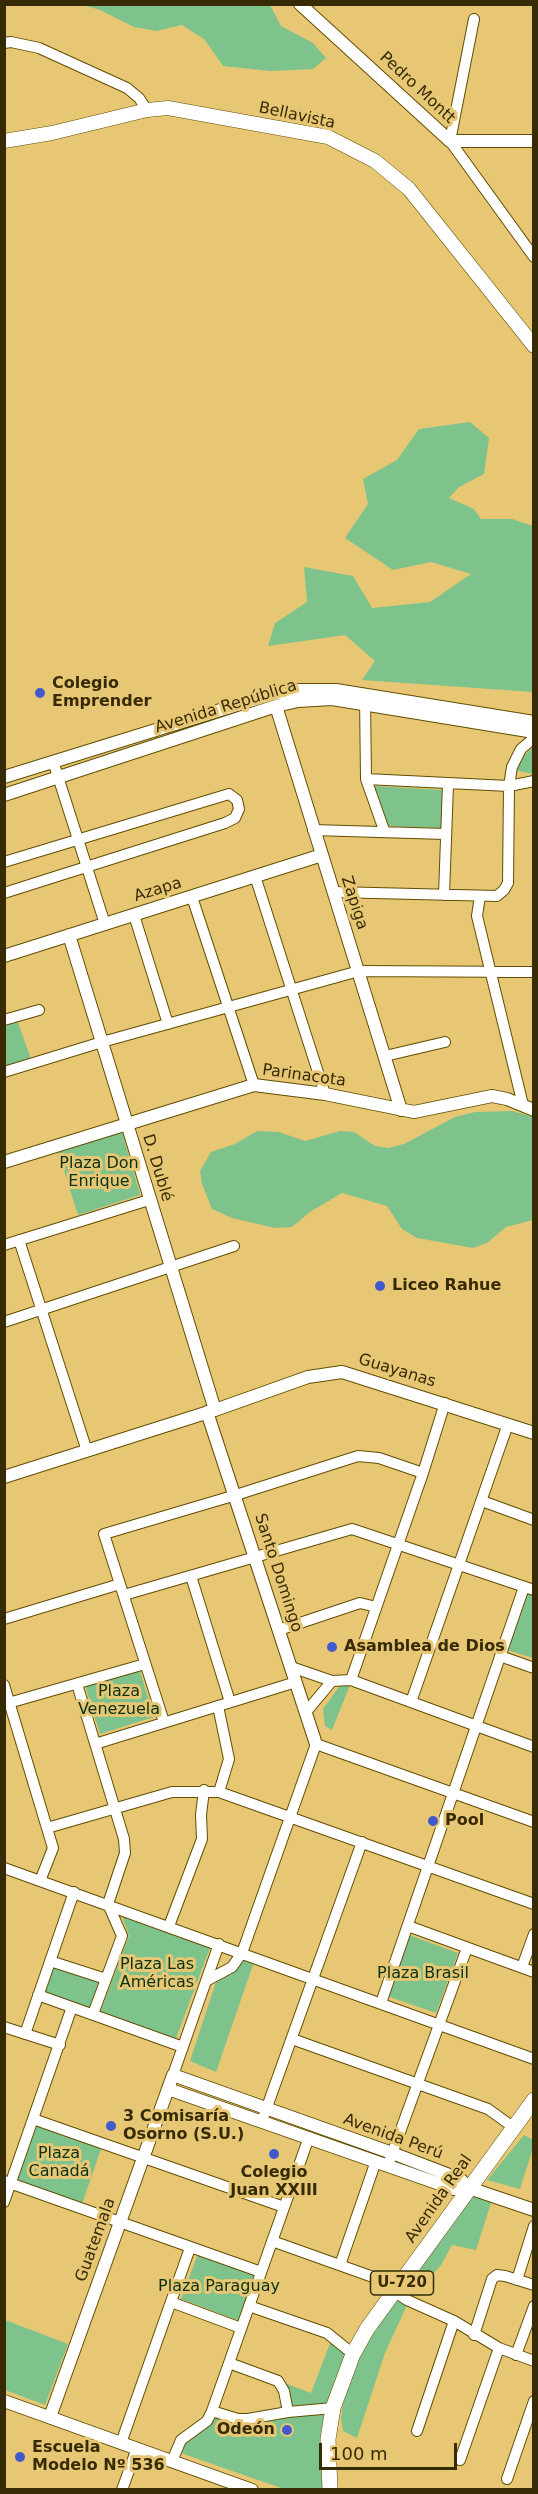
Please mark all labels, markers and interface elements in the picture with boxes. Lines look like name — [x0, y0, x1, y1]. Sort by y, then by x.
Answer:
street label: Pedro Montt — [375, 48, 459, 128]
street label: Bellavista — [257, 99, 337, 133]
place label: Colegio Emprender — [52, 674, 151, 712]
street label: Avenida República — [153, 676, 299, 738]
marker: Colegio Emprender — [33, 686, 47, 700]
street label: Azapa — [132, 874, 184, 906]
street label: Zapiga — [336, 874, 372, 932]
street label: Parinacota — [261, 1061, 347, 1091]
street label: D. Dublé — [138, 1132, 176, 1204]
park label: Plaza Don Enrique — [59, 1154, 139, 1192]
place label: Liceo Rahue — [392, 1276, 501, 1296]
marker: Liceo Rahue — [373, 1279, 387, 1293]
street label: Guayanas — [356, 1350, 438, 1392]
street label: Santo Domingo — [250, 1511, 306, 1635]
place label: Asamblea de Dios — [344, 1637, 505, 1657]
marker: Asamblea de Dios — [325, 1640, 339, 1654]
park label: Plaza Venezuela — [78, 1682, 160, 1720]
place label: Pool — [445, 1811, 484, 1831]
marker: Pool — [426, 1814, 440, 1828]
park label: Plaza Las Américas — [120, 1955, 194, 1993]
park label: Plaza Brasil — [377, 1964, 469, 1984]
place label: 3 Comisaría Osorno (S.U.) — [123, 2107, 244, 2145]
street label: Avenida Perú — [341, 2110, 445, 2164]
marker: 3 Comisaría Osorno (S.U.) — [104, 2119, 118, 2133]
park label: Plaza Canadá — [29, 2144, 89, 2182]
marker: Colegio Juan XXIII — [267, 2147, 281, 2161]
street label: Avenida Real — [401, 2151, 477, 2247]
place label: Colegio Juan XXIII — [230, 2163, 318, 2201]
street label: Guatemala — [72, 2195, 120, 2285]
road number: U-720 — [370, 2271, 434, 2295]
park label: Plaza Paraguay — [158, 2277, 280, 2297]
place label: Odeón — [217, 2420, 275, 2440]
marker: Odeón — [280, 2423, 294, 2437]
scale bar — [322, 2431, 460, 2469]
place label: Escuela Modelo Nº 536 — [32, 2438, 165, 2476]
text: 100 m — [330, 2443, 388, 2464]
marker: Escuela Modelo Nº 536 — [13, 2450, 27, 2464]

